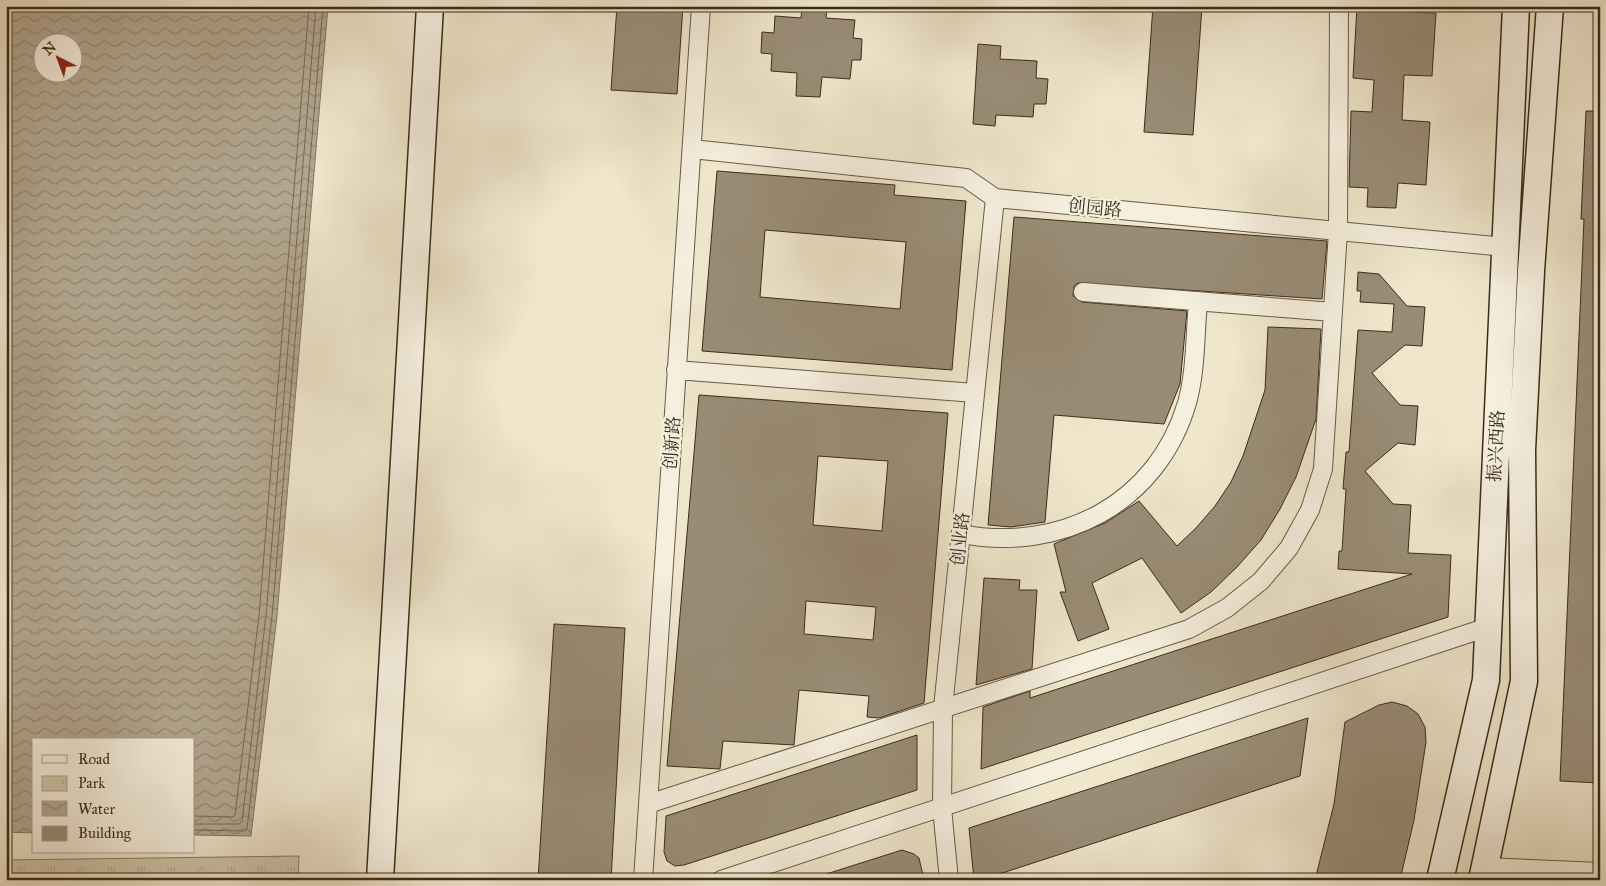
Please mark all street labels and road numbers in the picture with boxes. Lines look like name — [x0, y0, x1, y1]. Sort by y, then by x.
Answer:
street label: 创园路 — [1067, 195, 1123, 221]
street label: 振兴西路 — [1483, 409, 1509, 483]
street label: 创新路 — [659, 415, 685, 471]
street label: 创业路 — [946, 511, 974, 567]

